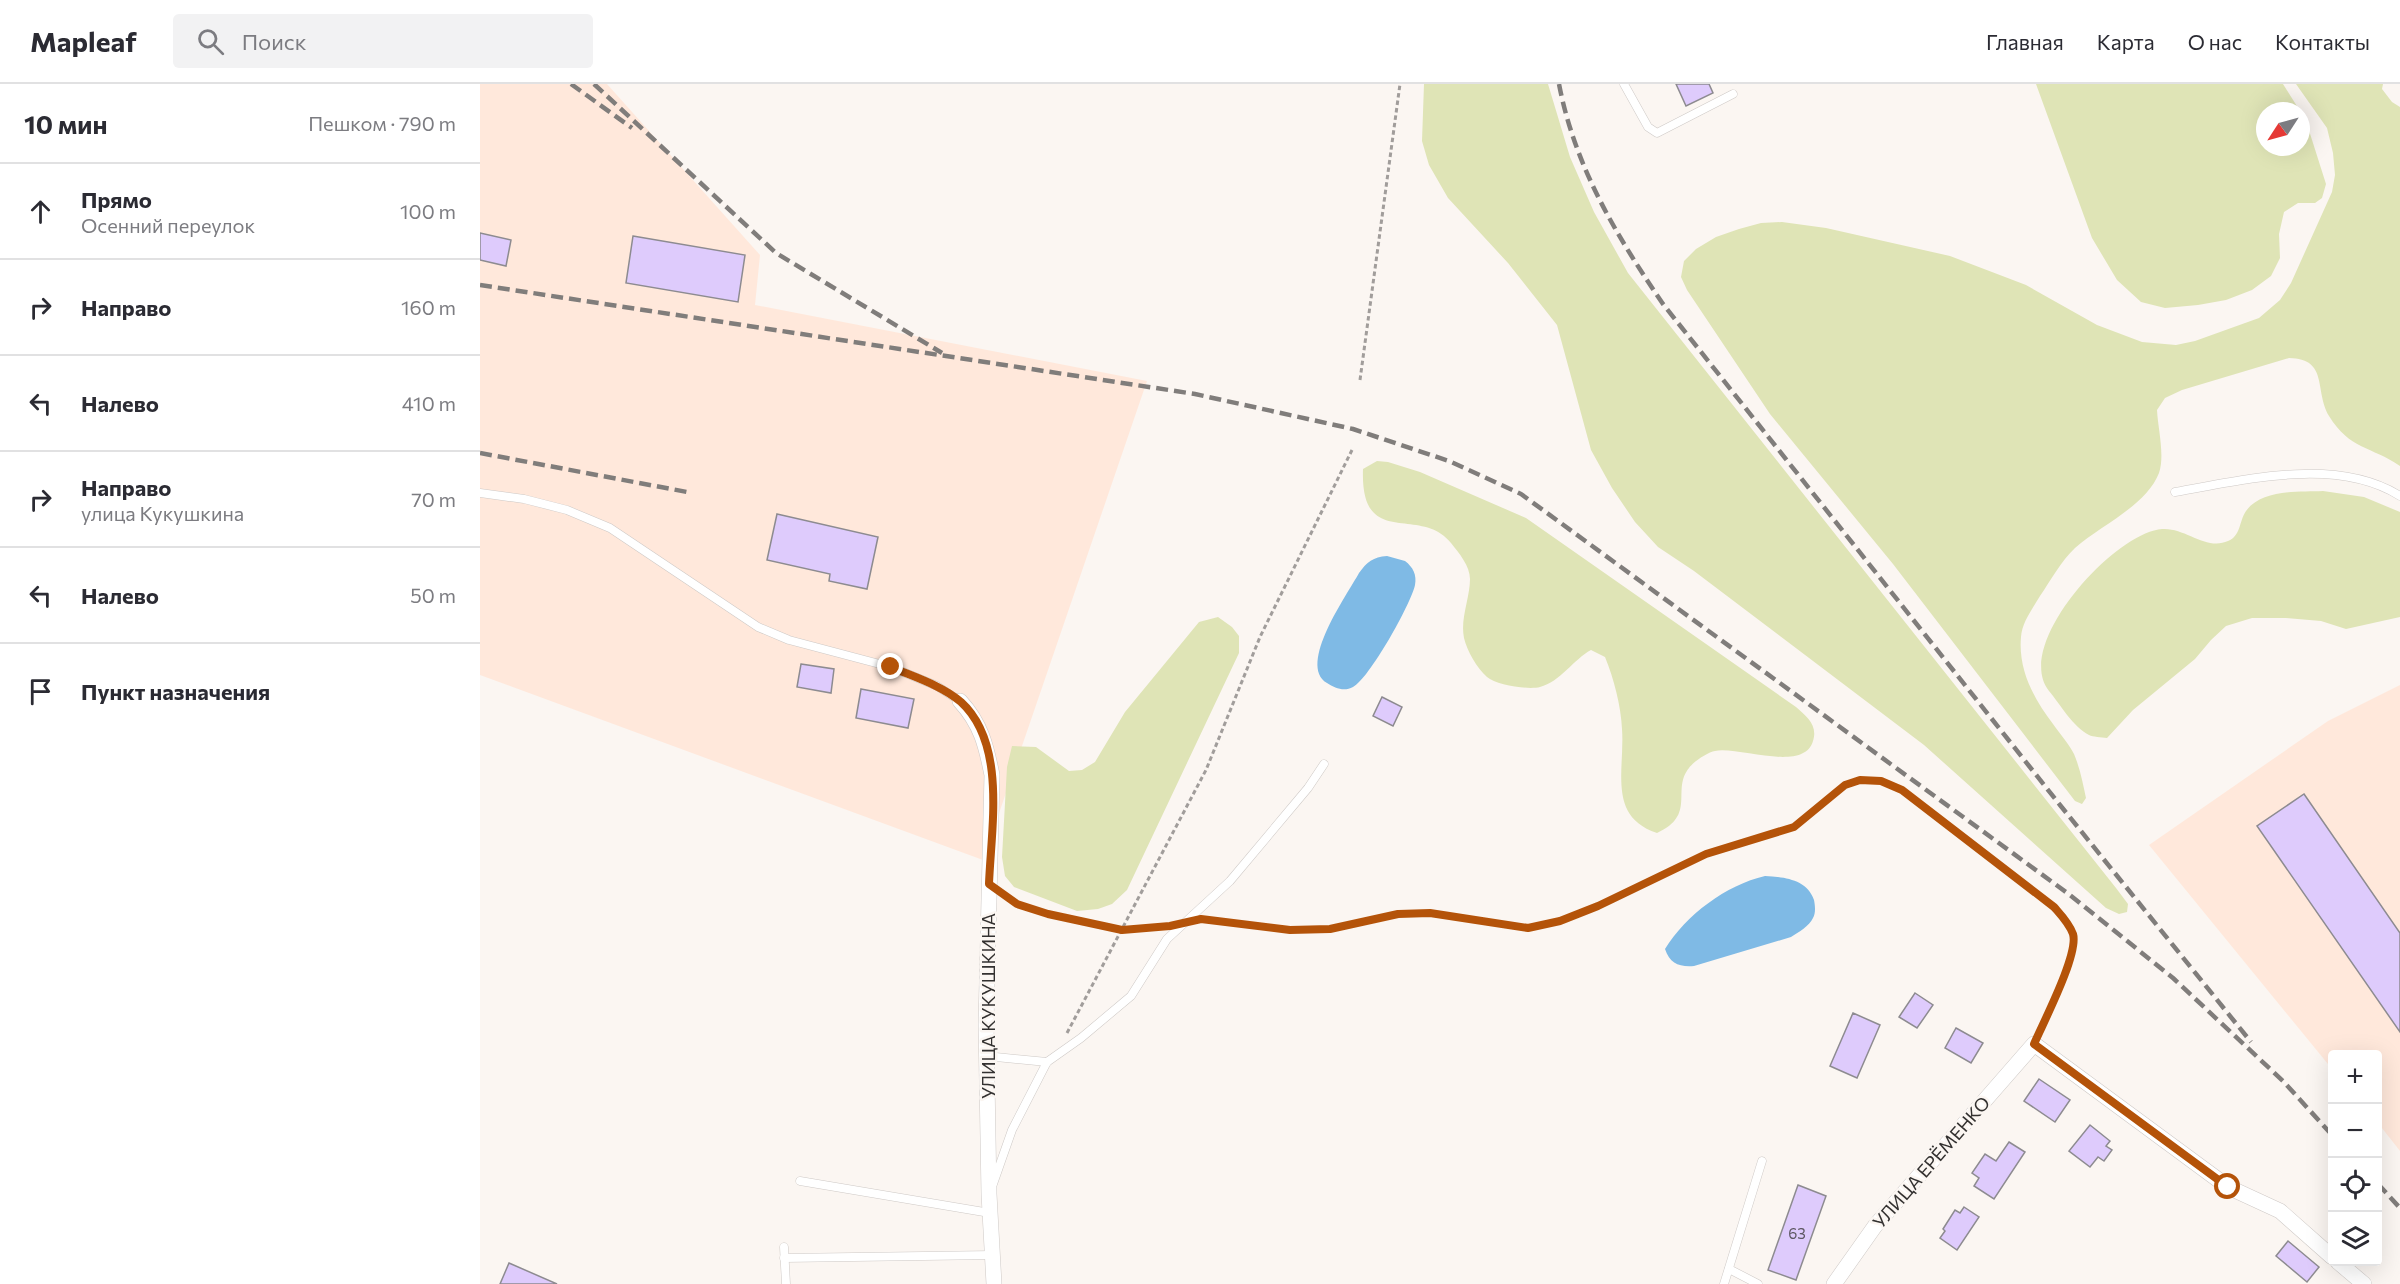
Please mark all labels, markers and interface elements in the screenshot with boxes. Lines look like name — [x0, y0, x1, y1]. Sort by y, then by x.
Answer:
search box — [173, 14, 593, 68]
text: Mapleaf — [30, 24, 137, 58]
icon: search — [194, 25, 227, 58]
text: Поиск — [242, 28, 306, 55]
text: Главная — [1986, 29, 2064, 54]
text: Карта — [2097, 29, 2155, 54]
text: О нас — [2188, 29, 2242, 54]
text: Контакты — [2275, 29, 2370, 54]
north arrow — [2256, 102, 2310, 156]
text: 10 мин — [24, 108, 107, 139]
text: Пешком · 790 m — [308, 111, 456, 135]
text: Прямо — [81, 186, 152, 213]
icon: ahead — [24, 195, 57, 228]
text: 100 m — [400, 199, 456, 223]
text: Осенний переулок — [81, 213, 255, 237]
icon: right — [24, 291, 57, 324]
text: Направо — [81, 294, 171, 321]
text: 160 m — [401, 295, 456, 319]
icon: left — [24, 387, 57, 420]
text: Налево — [81, 390, 159, 417]
text: 410 m — [402, 391, 456, 415]
text: Направо — [81, 474, 171, 501]
icon: right — [24, 483, 57, 516]
text: 70 m — [411, 487, 456, 511]
text: улица Кукушкина — [81, 501, 244, 525]
icon: left — [24, 579, 57, 612]
text: Налево — [81, 582, 159, 609]
text: 50 m — [410, 583, 456, 607]
route end — [877, 653, 903, 679]
icon: arrive — [24, 675, 57, 708]
text: Пункт назначения — [81, 678, 270, 705]
street label: УЛИЦА КУКУШКИНА — [977, 913, 999, 1099]
map controls — [2328, 1050, 2382, 1266]
button: + — [2328, 1050, 2382, 1104]
street label: УЛИЦА ЕРЁМЕНКО — [1868, 1092, 1994, 1232]
button: − — [2328, 1104, 2382, 1158]
button: locate — [2328, 1158, 2382, 1212]
route start — [2214, 1173, 2240, 1199]
button: layers — [2328, 1212, 2382, 1266]
house number: 63 — [1788, 1224, 1806, 1242]

